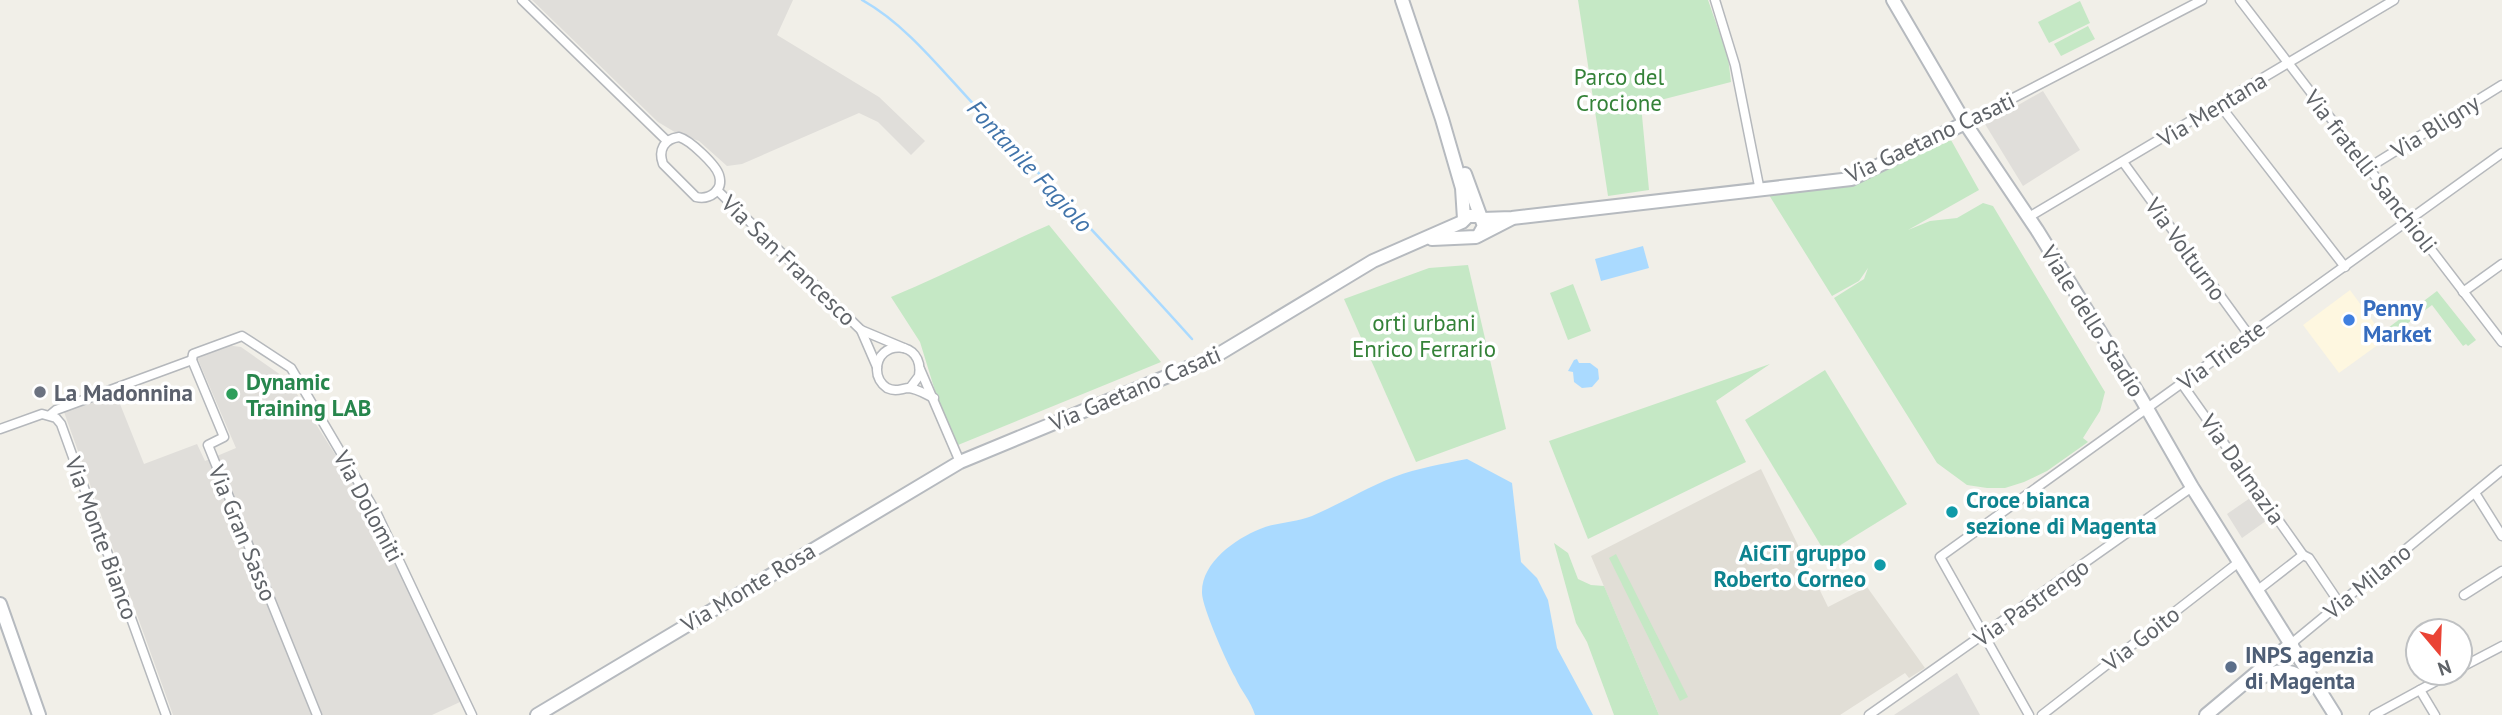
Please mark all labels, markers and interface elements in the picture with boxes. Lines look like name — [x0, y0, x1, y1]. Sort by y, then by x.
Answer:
park label: Parco del Crocione — [1574, 62, 1664, 117]
street label: Via Mentana — [2151, 65, 2272, 153]
street label: Via fratelli Sanchioli — [2298, 83, 2444, 258]
street label: Via Gaetano Casati — [1840, 85, 2019, 189]
street label: Via Bligny — [2385, 87, 2485, 165]
water label: Fontanile Fagiolo — [961, 93, 1099, 239]
street label: Via San Francesco — [715, 188, 862, 332]
street label: Via Volturno — [2138, 191, 2233, 306]
street label: Viale dello Stadio — [2034, 239, 2151, 402]
place label: Penny Market — [2363, 293, 2432, 348]
park label: orti urbani Enrico Ferrario — [1352, 308, 1496, 363]
marker: Penny Market — [2341, 312, 2357, 328]
street label: Via Trieste — [2171, 314, 2270, 397]
street label: Via Gaetano Casati — [1044, 339, 1225, 438]
place label: Dynamic Training LAB — [246, 367, 371, 422]
place label: La Madonnina — [54, 378, 193, 407]
marker: La Madonnina — [32, 384, 48, 400]
marker: Dynamic Training LAB — [224, 386, 240, 402]
street label: Via Dalmazia — [2194, 407, 2292, 530]
street label: Via Dolomiti — [327, 444, 410, 567]
street label: Via Monte Bianco — [59, 452, 145, 623]
street label: Via Gran Sasso — [202, 460, 283, 605]
place label: Croce bianca sezione di Magenta — [1966, 485, 2157, 540]
marker: Croce bianca sezione di Magenta — [1944, 504, 1960, 520]
street label: Via Monte Rosa — [675, 536, 820, 639]
street label: Via Milano — [2317, 537, 2417, 626]
place label: AiCiT gruppo Roberto Corneo — [1713, 538, 1866, 593]
street label: Via Pastrengo — [1967, 552, 2094, 653]
marker: AiCiT gruppo Roberto Corneo — [1872, 557, 1888, 573]
street label: Via Goito — [2096, 599, 2185, 678]
north arrow — [2404, 617, 2474, 687]
place label: INPS agenzia di Magenta — [2245, 640, 2374, 695]
text: N — [2435, 655, 2454, 681]
marker: INPS agenzia di Magenta — [2223, 659, 2239, 675]

